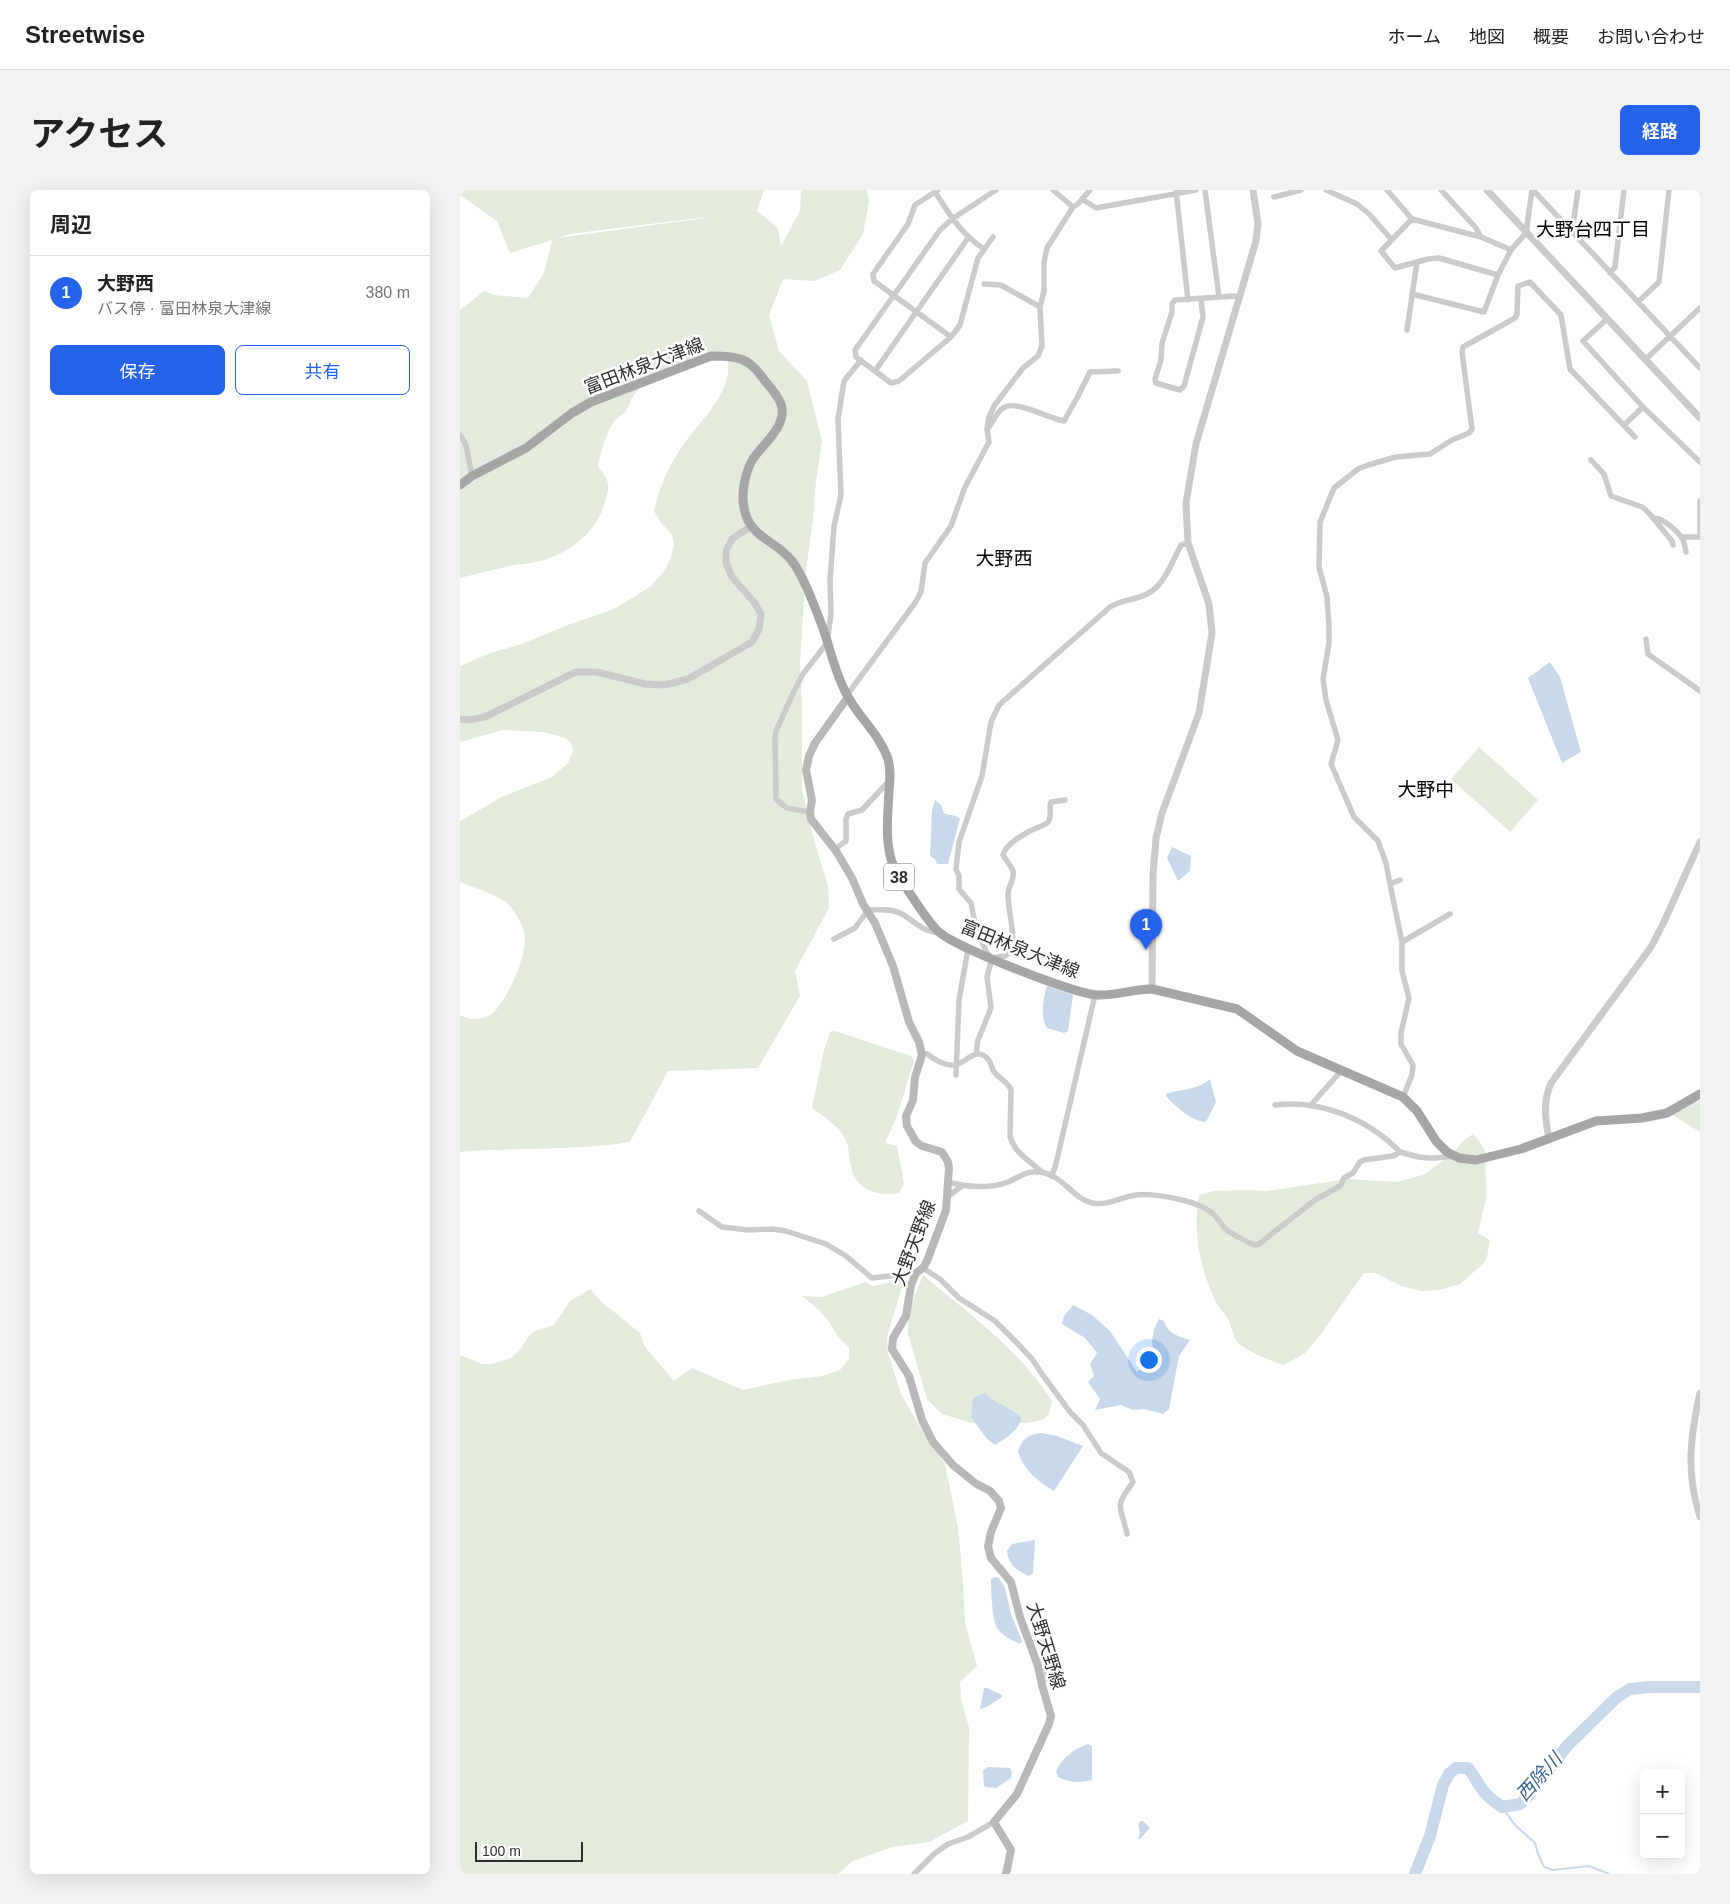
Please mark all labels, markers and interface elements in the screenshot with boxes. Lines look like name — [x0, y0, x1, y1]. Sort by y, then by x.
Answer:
text: Streetwise — [25, 21, 145, 48]
text: ホーム — [1388, 27, 1441, 47]
text: 地図 — [1469, 27, 1505, 47]
text: 概要 — [1533, 27, 1569, 47]
text: お問い合わせ — [1597, 27, 1705, 47]
button: 経路 — [1620, 105, 1700, 155]
text: アクセス — [30, 114, 168, 153]
text: 周辺 — [50, 213, 92, 236]
district label: 大野台四丁目 — [1536, 219, 1650, 240]
text: 大野西 — [97, 273, 154, 294]
text: 1 — [62, 284, 70, 301]
text: 380 m — [366, 284, 410, 301]
text: バス停 · 富田林泉大津線 — [97, 300, 271, 317]
street label: 富田林泉大津線 — [582, 334, 706, 398]
button: 保存 — [50, 345, 225, 395]
button: 共有 — [235, 345, 410, 395]
district label: 大野西 — [975, 548, 1033, 569]
district label: 大野中 — [1397, 779, 1455, 800]
road number: 38 — [884, 864, 914, 890]
pin: 1 — [1130, 909, 1162, 950]
street label: 富田林泉大津線 — [958, 916, 1082, 982]
street label: 大野天野線 — [889, 1197, 939, 1289]
your location — [1136, 1347, 1162, 1373]
street label: 大野天野線 — [1023, 1600, 1069, 1692]
water label: 西除川 — [1512, 1747, 1567, 1805]
map controls — [1640, 1769, 1685, 1859]
button: + — [1640, 1769, 1685, 1814]
button: − — [1640, 1814, 1685, 1859]
scale bar — [475, 1839, 582, 1862]
text: 100 m — [482, 1843, 521, 1859]

